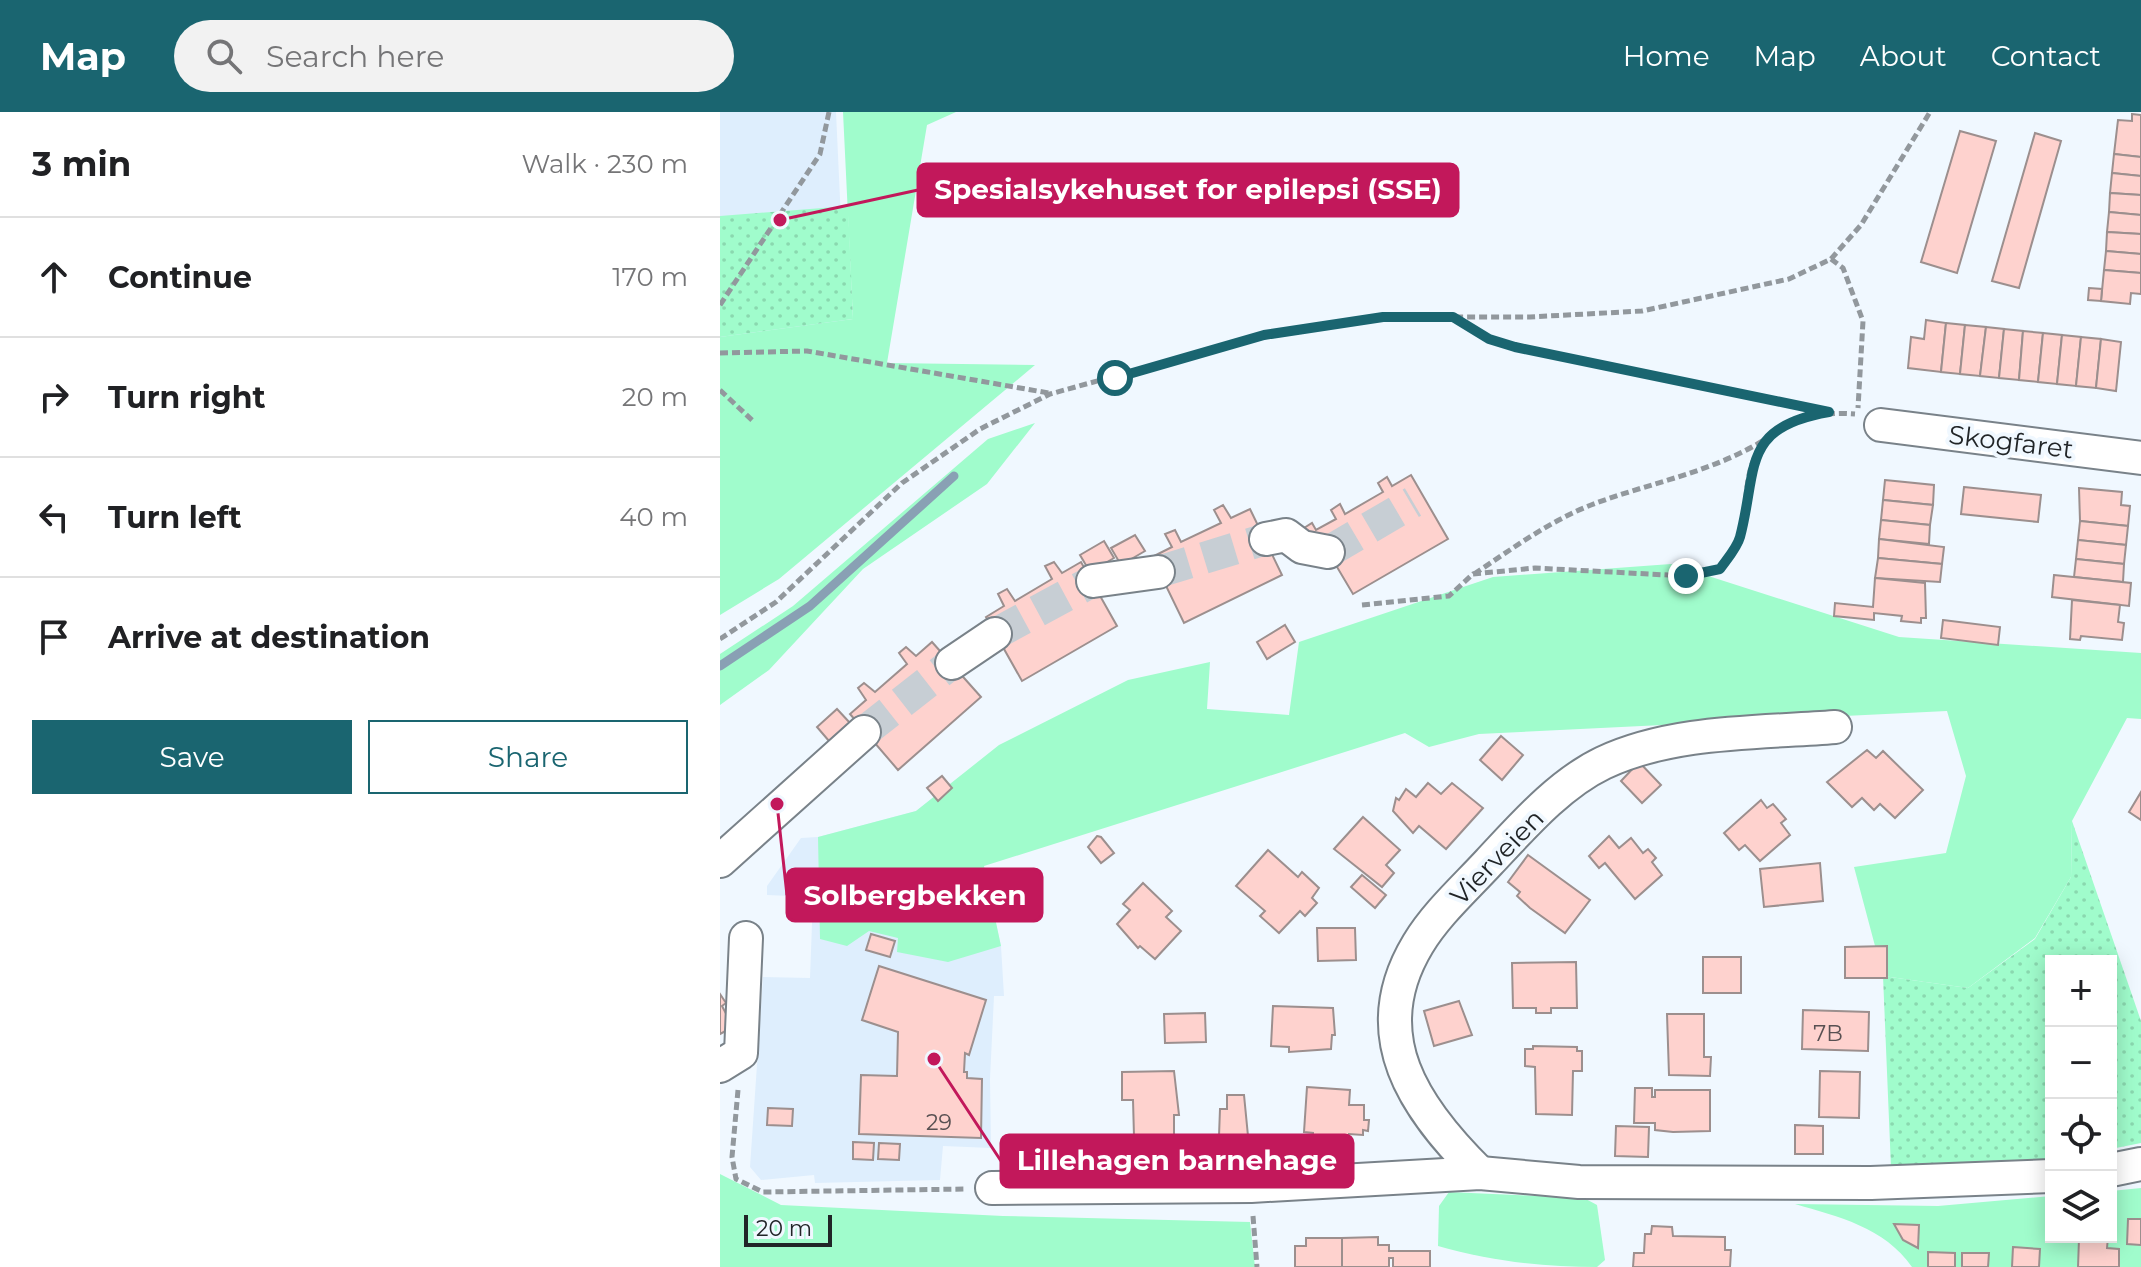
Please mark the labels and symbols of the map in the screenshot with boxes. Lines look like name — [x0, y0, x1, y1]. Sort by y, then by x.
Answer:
callout: Spesialsykehuset for epilepsi (SSE) — [918, 164, 1458, 216]
text: Spesialsykehuset for epilepsi (SSE) — [934, 172, 1442, 206]
route start — [1097, 360, 1133, 396]
street label: Skogfaret — [1947, 418, 2075, 466]
route end — [1668, 558, 1704, 594]
street label: Vierveien — [1444, 802, 1550, 912]
callout: Solbergbekken — [787, 869, 1042, 921]
text: Solbergbekken — [803, 878, 1027, 912]
house number: 7B — [1813, 1020, 1843, 1047]
house number: 29 — [926, 1109, 952, 1136]
callout: Lillehagen barnehage — [1001, 1135, 1353, 1187]
text: Lillehagen barnehage — [1017, 1143, 1337, 1177]
scale bar — [744, 1211, 832, 1247]

